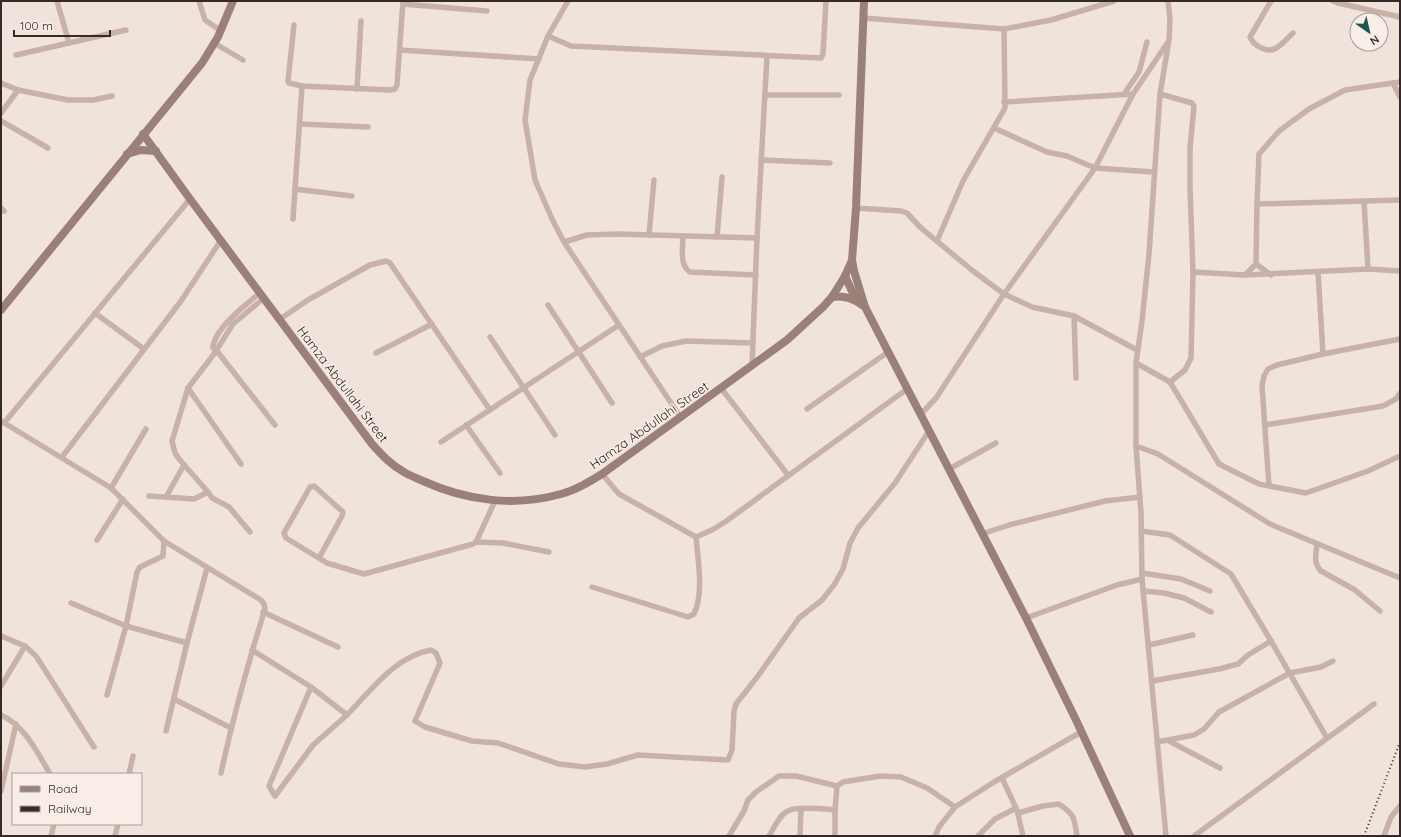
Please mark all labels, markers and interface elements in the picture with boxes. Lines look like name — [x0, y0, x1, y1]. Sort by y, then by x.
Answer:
scale bar — [14, 12, 110, 38]
north arrow — [1349, 12, 1389, 52]
text: 100 m — [20, 18, 53, 33]
text: N — [1367, 32, 1382, 48]
street label: Hamza Abdullahi Street — [294, 323, 392, 445]
street label: Hamza Abdullahi Street — [586, 378, 712, 472]
legend — [12, 773, 142, 825]
text: Road — [48, 781, 78, 796]
text: Railway — [48, 801, 92, 816]

